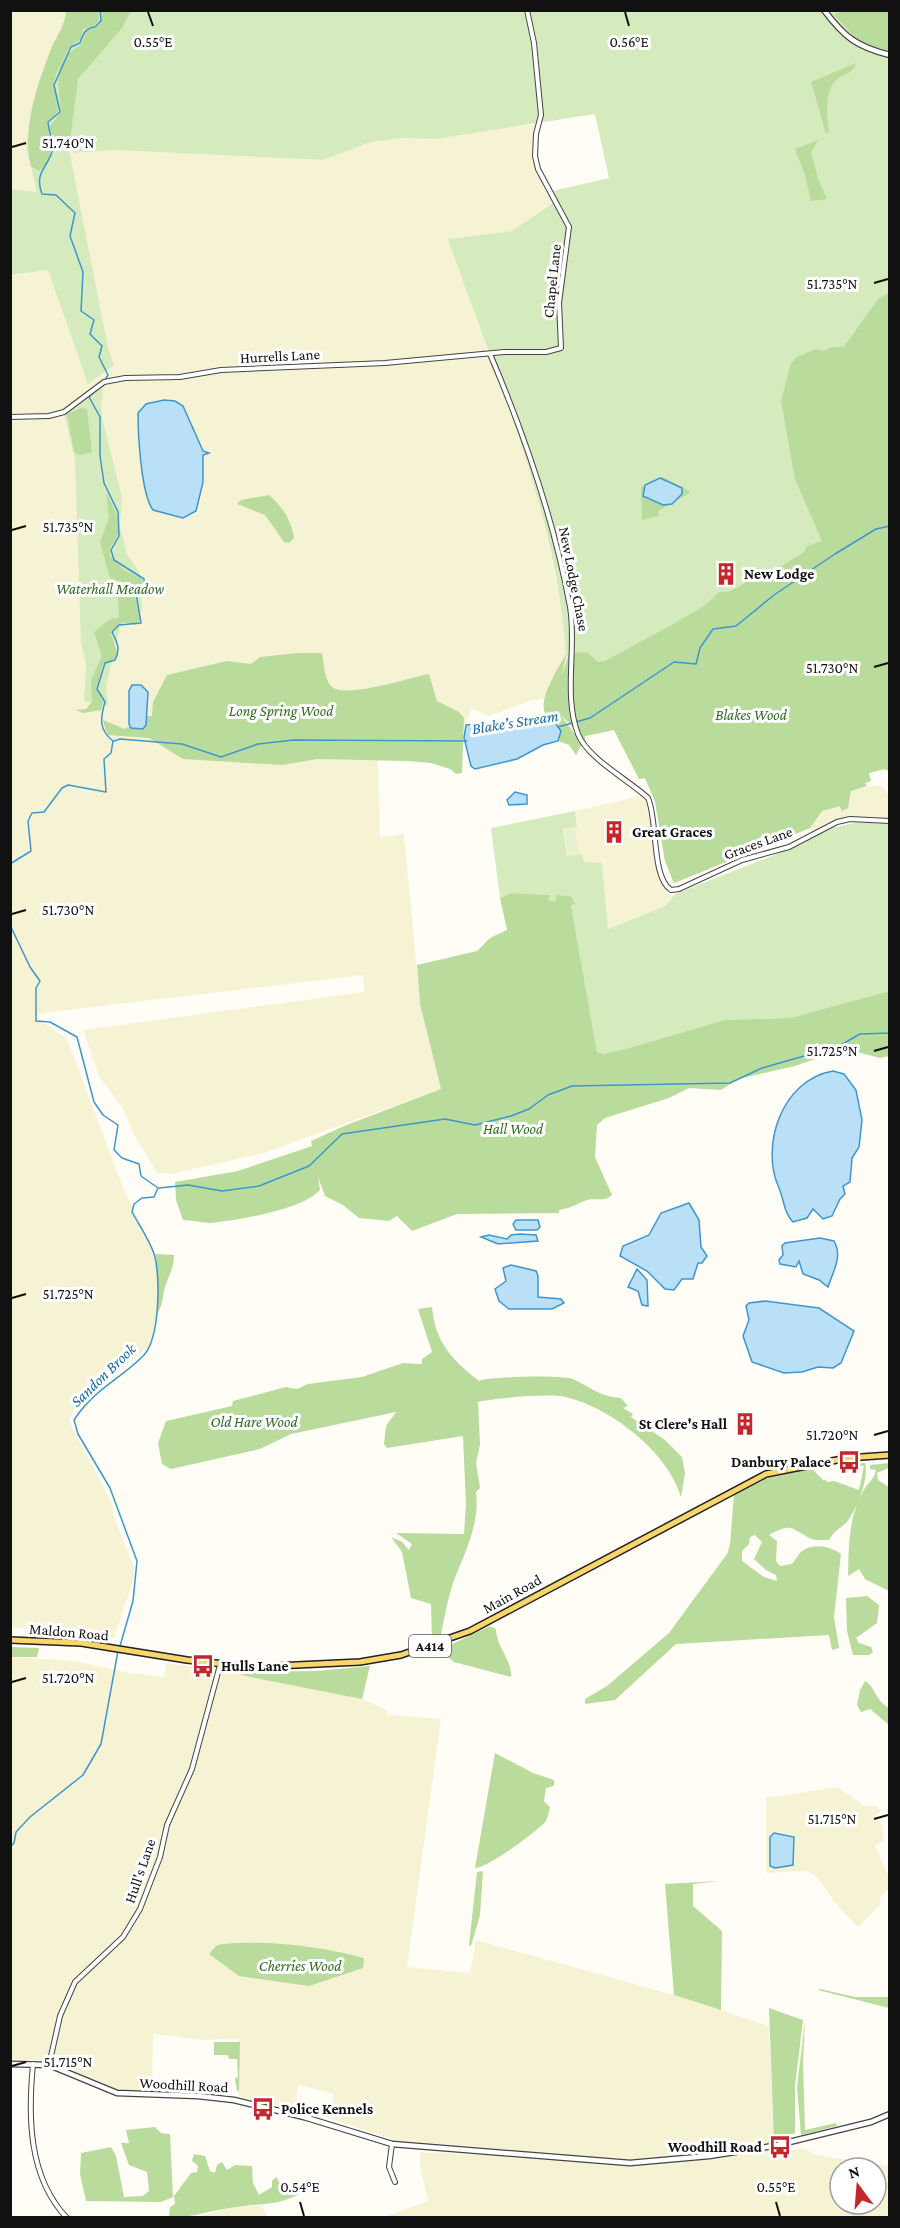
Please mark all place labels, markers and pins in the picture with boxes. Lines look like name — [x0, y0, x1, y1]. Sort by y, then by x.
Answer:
building icon: New Lodge — [713, 561, 739, 587]
place label: New Lodge — [744, 566, 814, 582]
building icon: Great Graces — [601, 819, 627, 845]
place label: Great Graces — [632, 824, 712, 840]
building icon: St Clere's Hall — [732, 1411, 758, 1437]
place label: St Clere's Hall — [639, 1416, 728, 1432]
bus stop icon: Danbury Palace — [836, 1449, 862, 1475]
place label: Danbury Palace — [731, 1454, 831, 1470]
bus stop icon: Hulls Lane — [190, 1653, 216, 1679]
place label: Hulls Lane — [221, 1658, 289, 1674]
bus stop icon: Police Kennels — [250, 2096, 276, 2122]
place label: Police Kennels — [281, 2101, 373, 2117]
bus stop icon: Woodhill Road — [767, 2134, 793, 2160]
place label: Woodhill Road — [667, 2139, 763, 2155]

